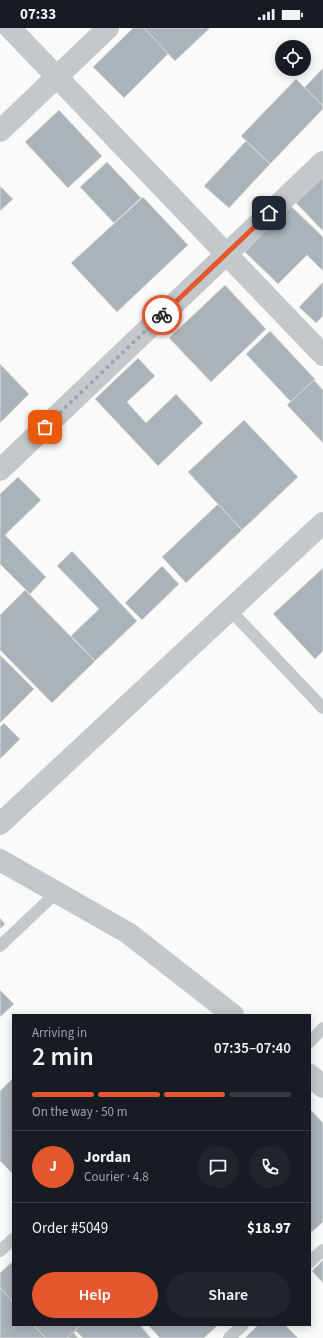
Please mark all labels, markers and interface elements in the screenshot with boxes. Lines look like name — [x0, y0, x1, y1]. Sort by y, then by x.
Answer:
text: 07:33 — [20, 4, 56, 25]
map controls — [275, 40, 311, 76]
button: locate — [275, 40, 311, 76]
pin — [252, 196, 286, 230]
icon: home — [258, 202, 280, 224]
courier — [142, 295, 182, 335]
icon: bike — [151, 304, 173, 326]
pin — [28, 410, 62, 444]
icon: bag — [34, 416, 56, 438]
text: Arriving in — [32, 1024, 87, 1042]
text: 2 min — [32, 1038, 94, 1075]
text: 07:35–07:40 — [214, 1038, 291, 1059]
text: On the way · 50 m — [32, 1103, 127, 1121]
button: chat — [197, 1146, 239, 1188]
button: phone — [249, 1146, 291, 1188]
text: Jordan — [84, 1147, 131, 1168]
text: J — [49, 1156, 57, 1177]
text: Courier · 4.8 — [84, 1168, 149, 1186]
text: Order #5049 — [32, 1218, 108, 1239]
text: $18.97 — [247, 1218, 291, 1239]
button: Help — [32, 1272, 158, 1318]
button: Share — [166, 1272, 291, 1318]

